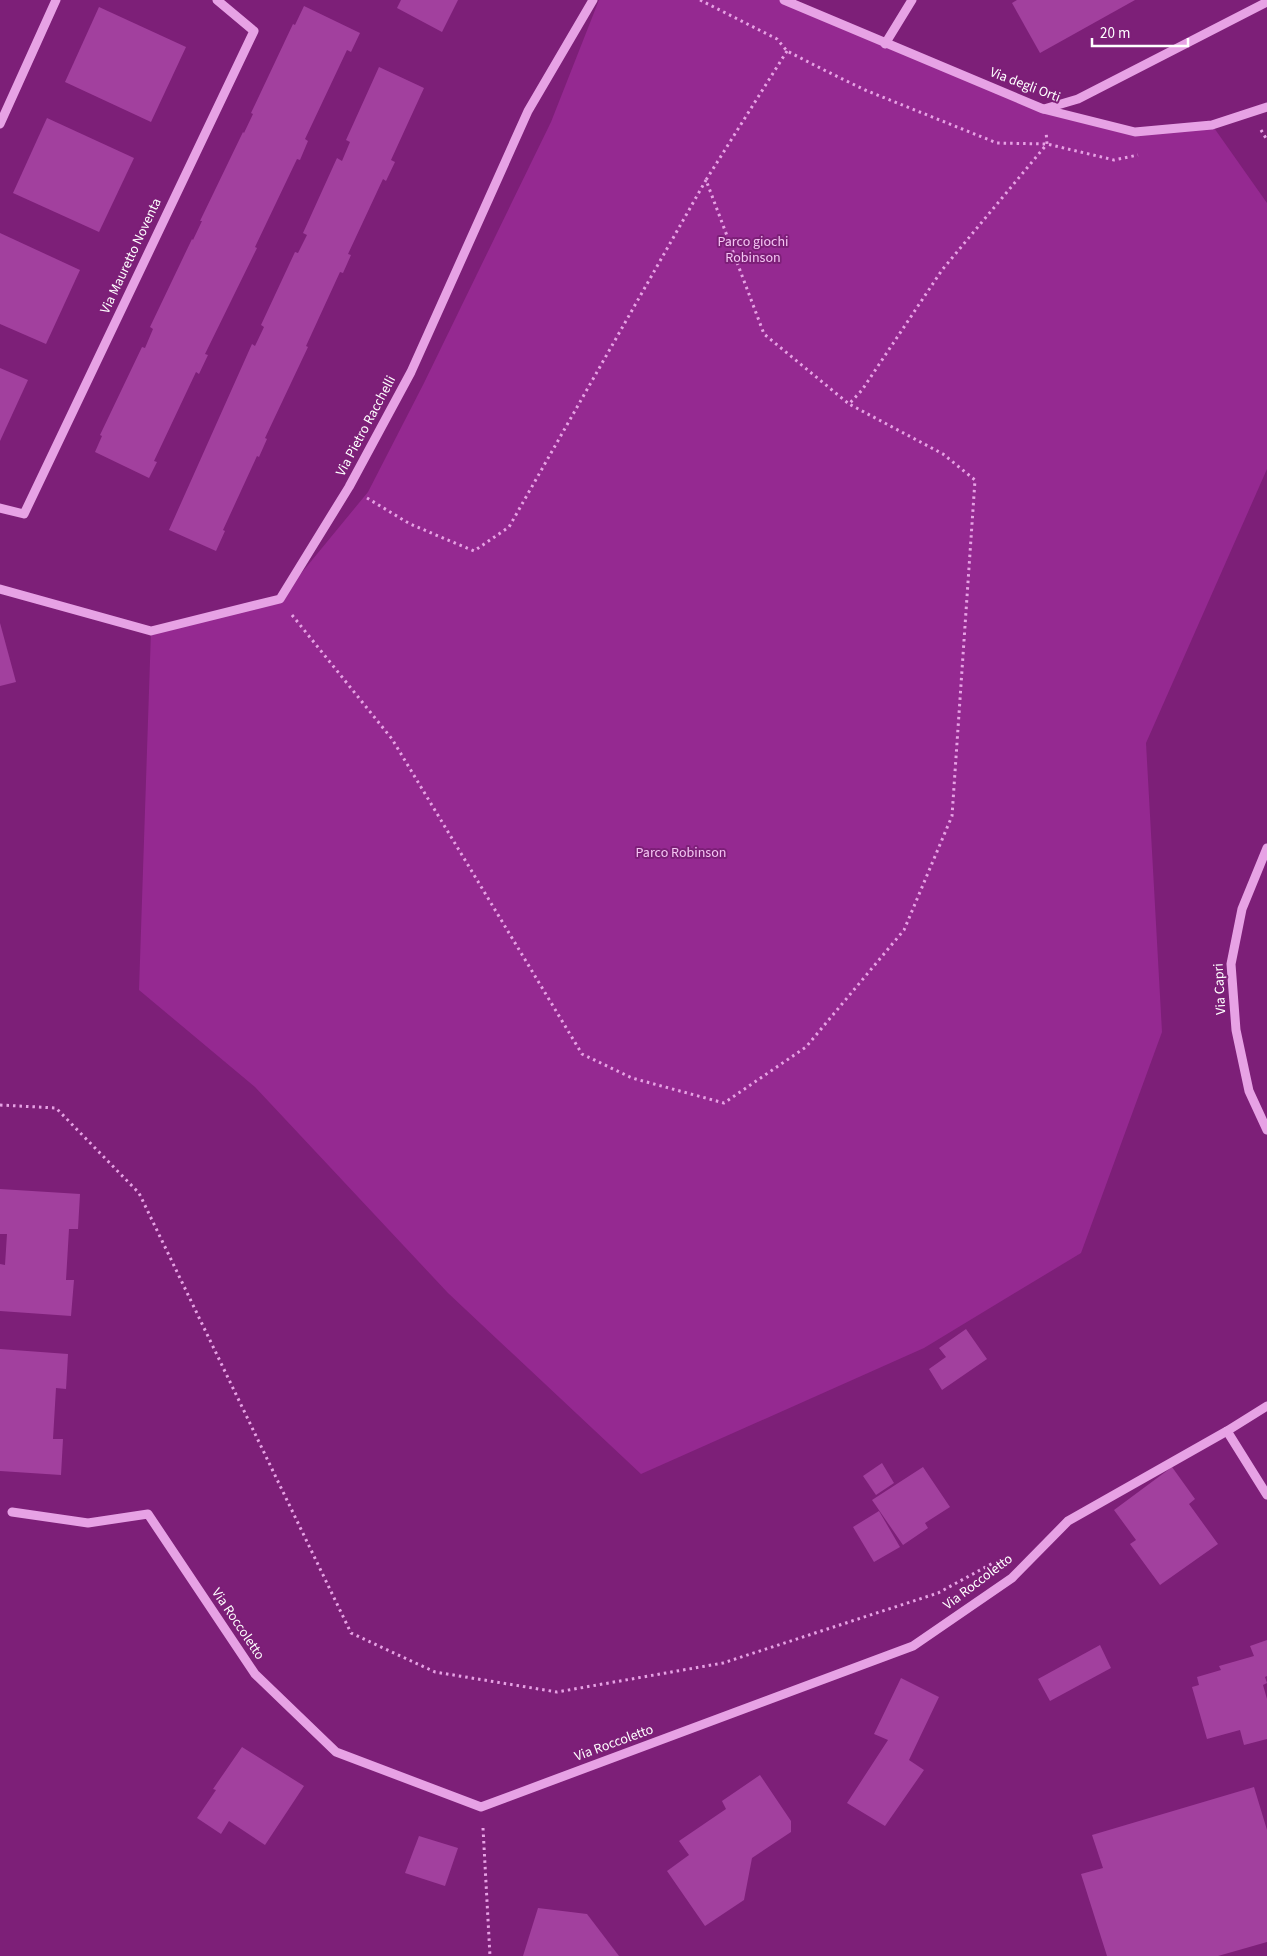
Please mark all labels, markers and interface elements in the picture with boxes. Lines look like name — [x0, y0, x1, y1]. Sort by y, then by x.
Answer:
scale bar — [1092, 15, 1188, 47]
text: 20 m — [1100, 23, 1130, 44]
street label: Via degli Orti — [987, 62, 1063, 108]
street label: Via Mauretto Noventa — [95, 195, 167, 317]
park label: Parco giochi Robinson — [717, 232, 789, 268]
street label: Via Pietro Racchelli — [331, 372, 401, 480]
park label: Parco Robinson — [636, 843, 726, 863]
street label: Via Capri — [1209, 963, 1231, 1015]
street label: Via Roccoletto — [939, 1549, 1017, 1615]
street label: Via Roccoletto — [207, 1584, 269, 1664]
street label: Via Roccoletto — [572, 1719, 656, 1767]

